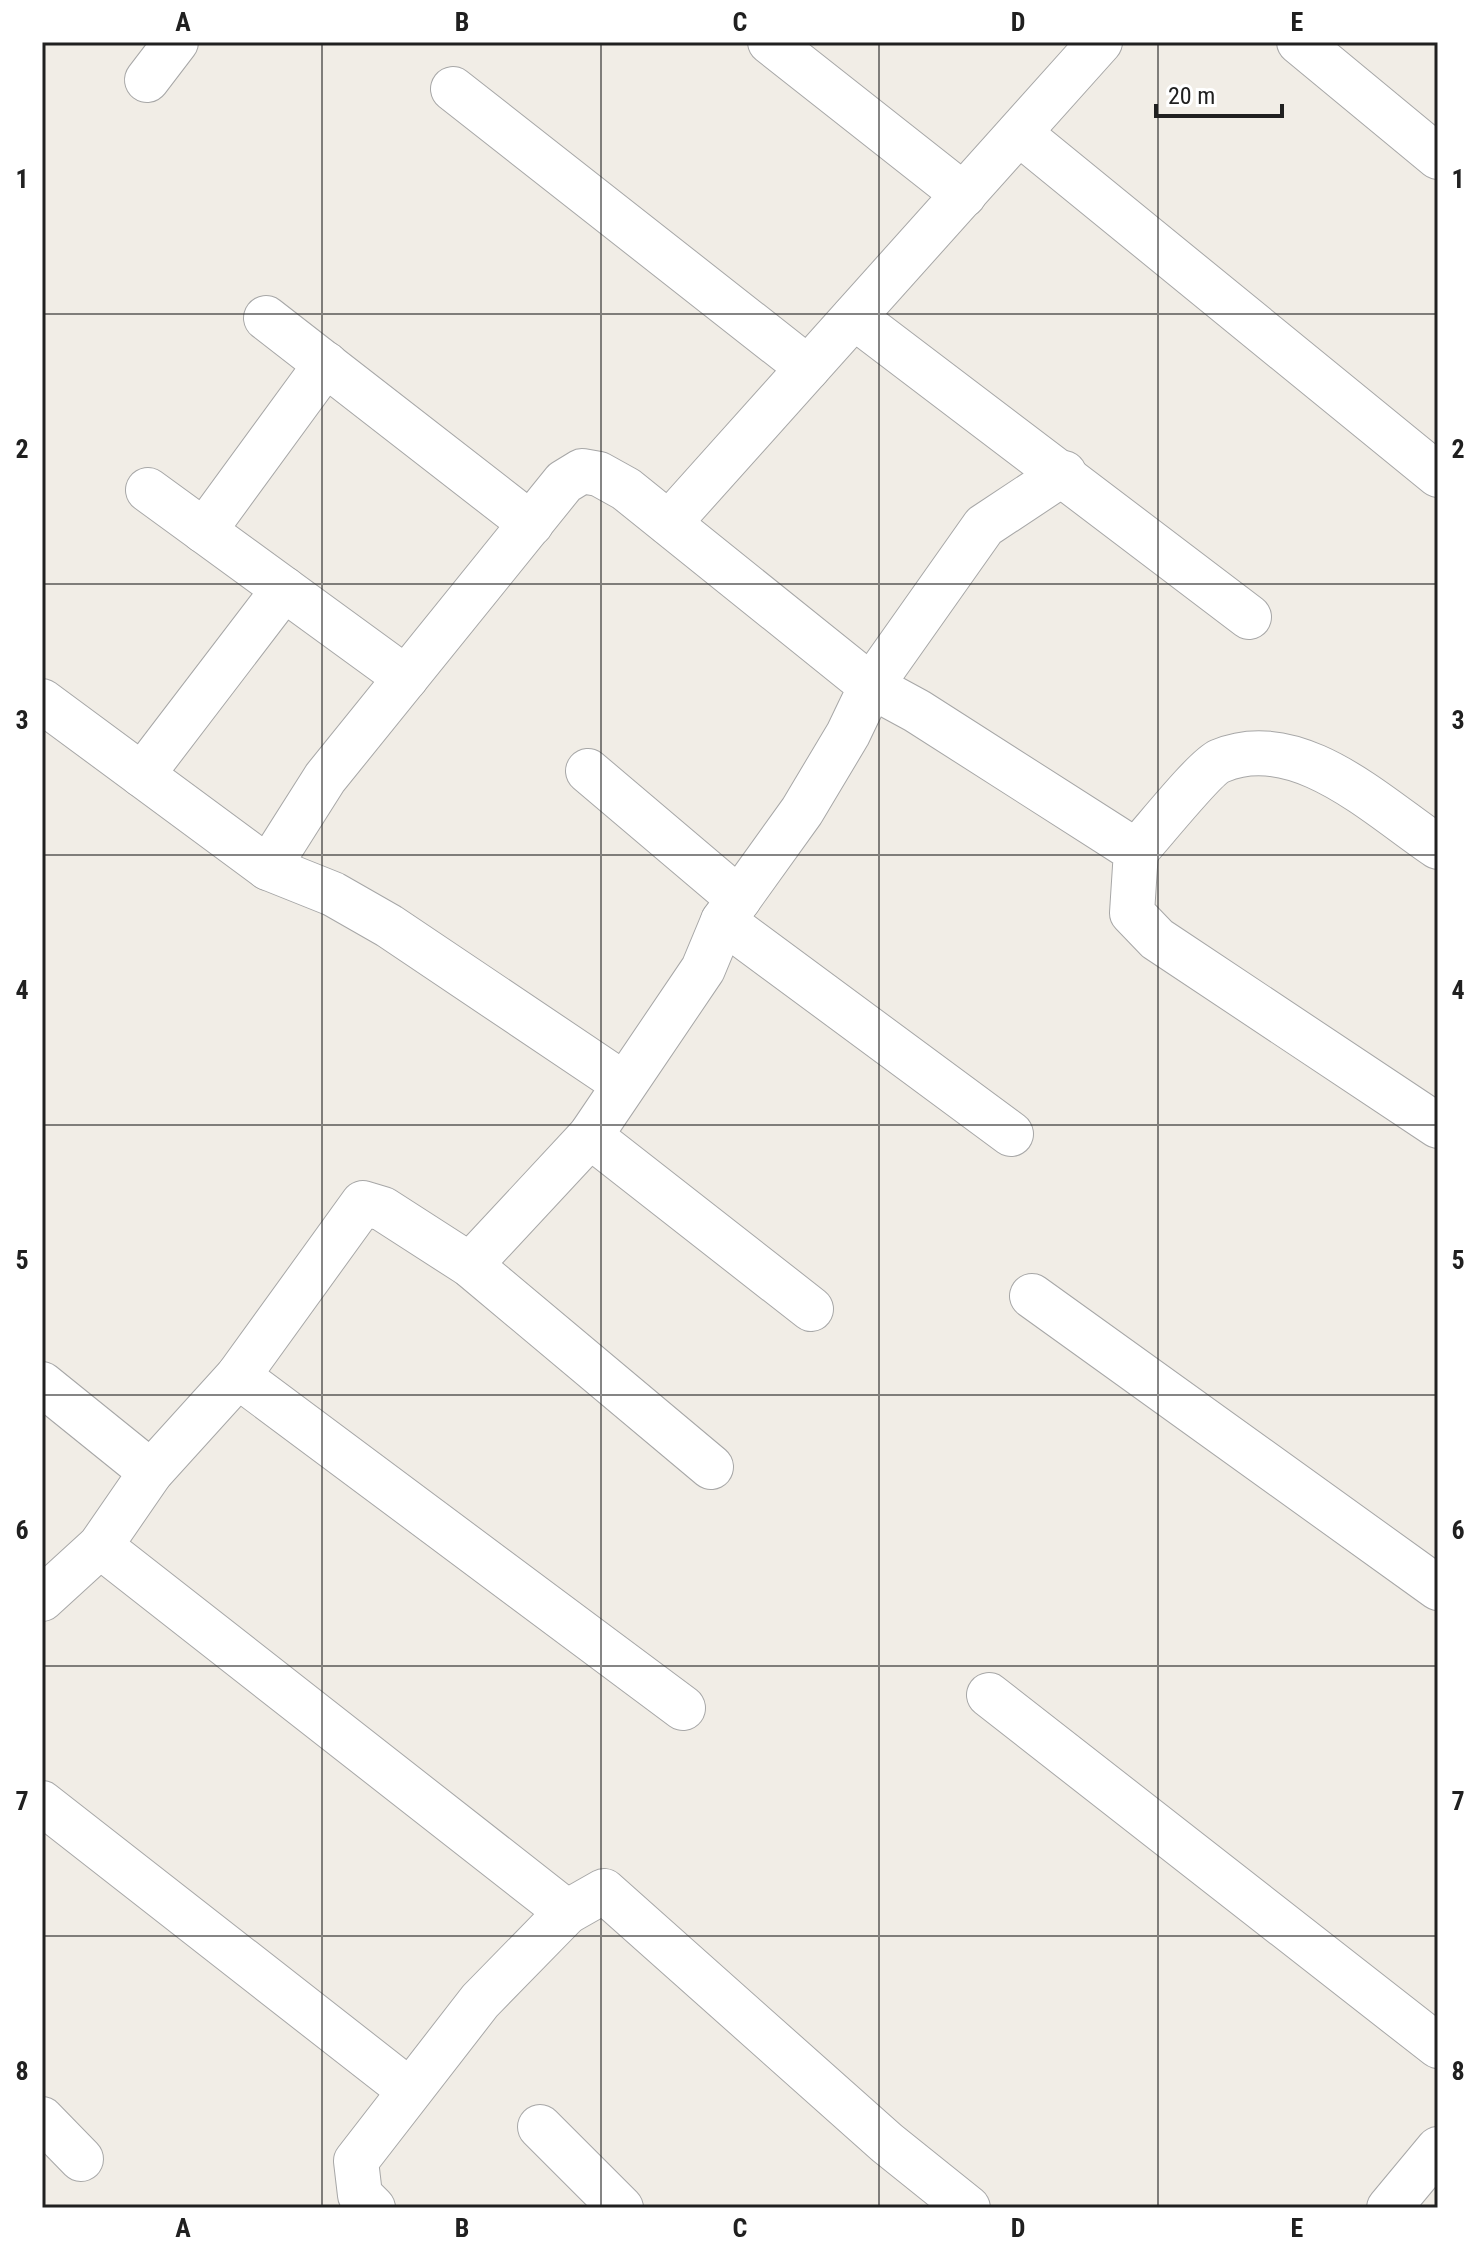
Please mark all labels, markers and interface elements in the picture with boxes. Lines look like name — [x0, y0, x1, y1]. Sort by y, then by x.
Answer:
text: A — [175, 7, 191, 37]
text: B — [455, 7, 469, 37]
text: C — [733, 7, 748, 37]
text: D — [1011, 7, 1025, 37]
text: E — [1291, 7, 1304, 37]
scale bar — [1156, 68, 1282, 118]
text: 20 m — [1168, 82, 1215, 110]
text: 1 — [15, 164, 29, 194]
text: 1 — [1451, 164, 1465, 194]
text: 2 — [15, 434, 29, 464]
text: 2 — [1451, 434, 1465, 464]
text: 3 — [15, 705, 29, 735]
text: 3 — [1451, 705, 1465, 735]
text: 4 — [15, 975, 29, 1005]
text: 4 — [1451, 975, 1465, 1005]
text: 5 — [15, 1245, 29, 1275]
text: 5 — [1451, 1245, 1465, 1275]
text: 6 — [15, 1515, 29, 1545]
text: 6 — [1451, 1515, 1465, 1545]
text: 7 — [15, 1786, 29, 1816]
text: 7 — [1451, 1786, 1465, 1816]
text: 8 — [15, 2056, 29, 2086]
text: 8 — [1451, 2056, 1465, 2086]
text: A — [175, 2213, 191, 2243]
text: B — [455, 2213, 469, 2243]
text: C — [733, 2213, 748, 2243]
text: D — [1011, 2213, 1025, 2243]
text: E — [1291, 2213, 1304, 2243]

